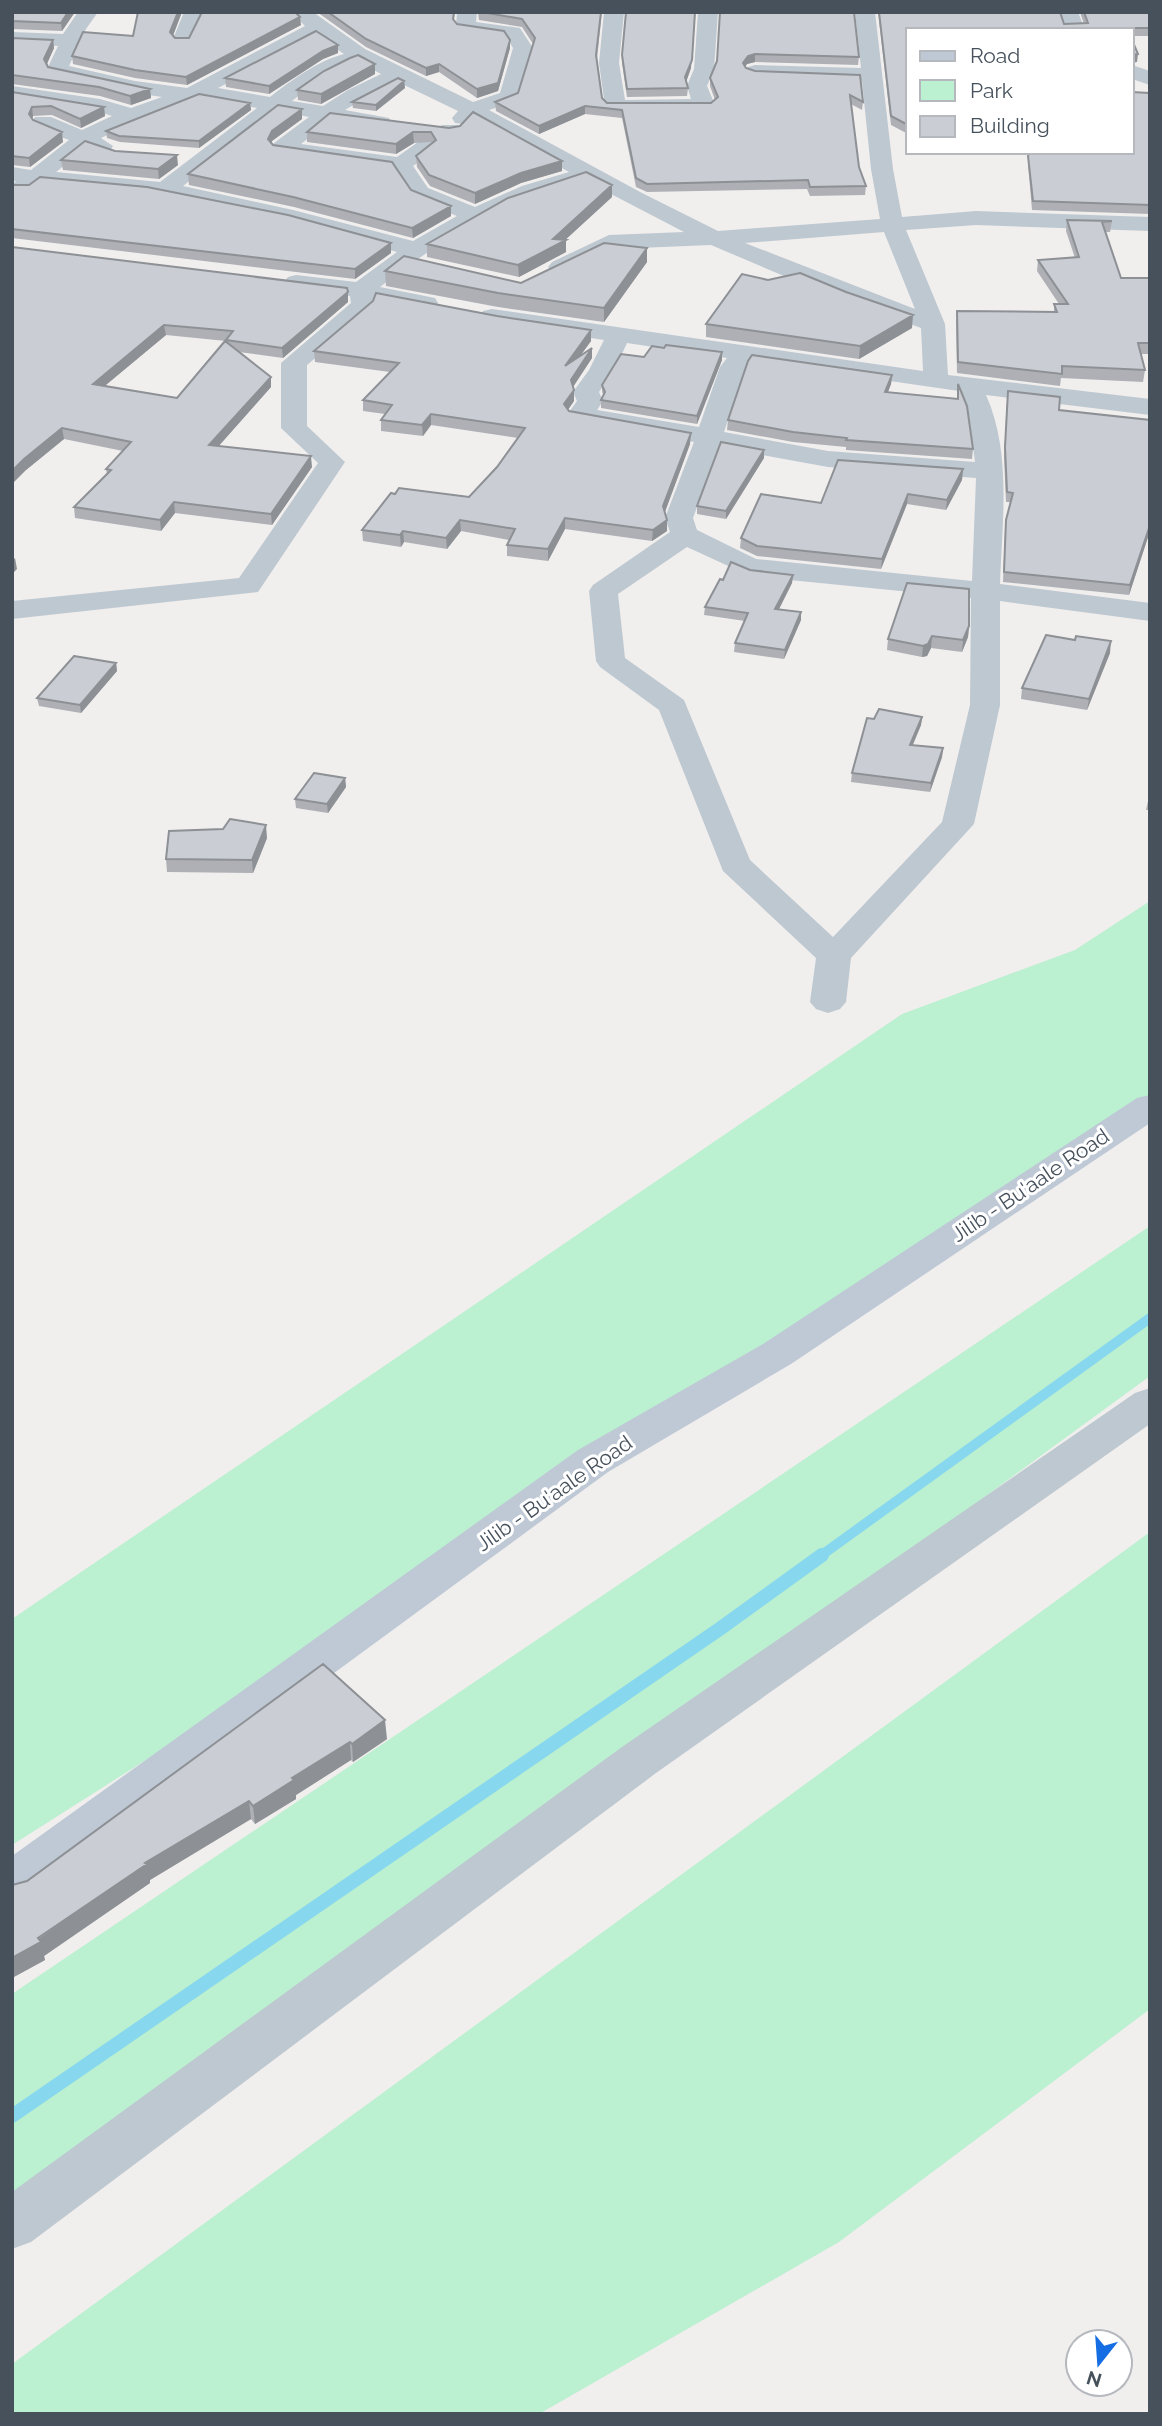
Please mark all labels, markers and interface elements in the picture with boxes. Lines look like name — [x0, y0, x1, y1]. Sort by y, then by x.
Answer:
legend — [906, 28, 1134, 154]
text: Road — [970, 43, 1020, 68]
text: Park — [970, 78, 1013, 103]
text: Building — [970, 113, 1050, 138]
street label: Jilib - Bu'aale Road — [946, 1123, 1114, 1247]
street label: Jilib - Bu'aale Road — [471, 1430, 637, 1556]
north arrow — [1064, 2328, 1134, 2398]
text: N — [1084, 2367, 1104, 2392]

